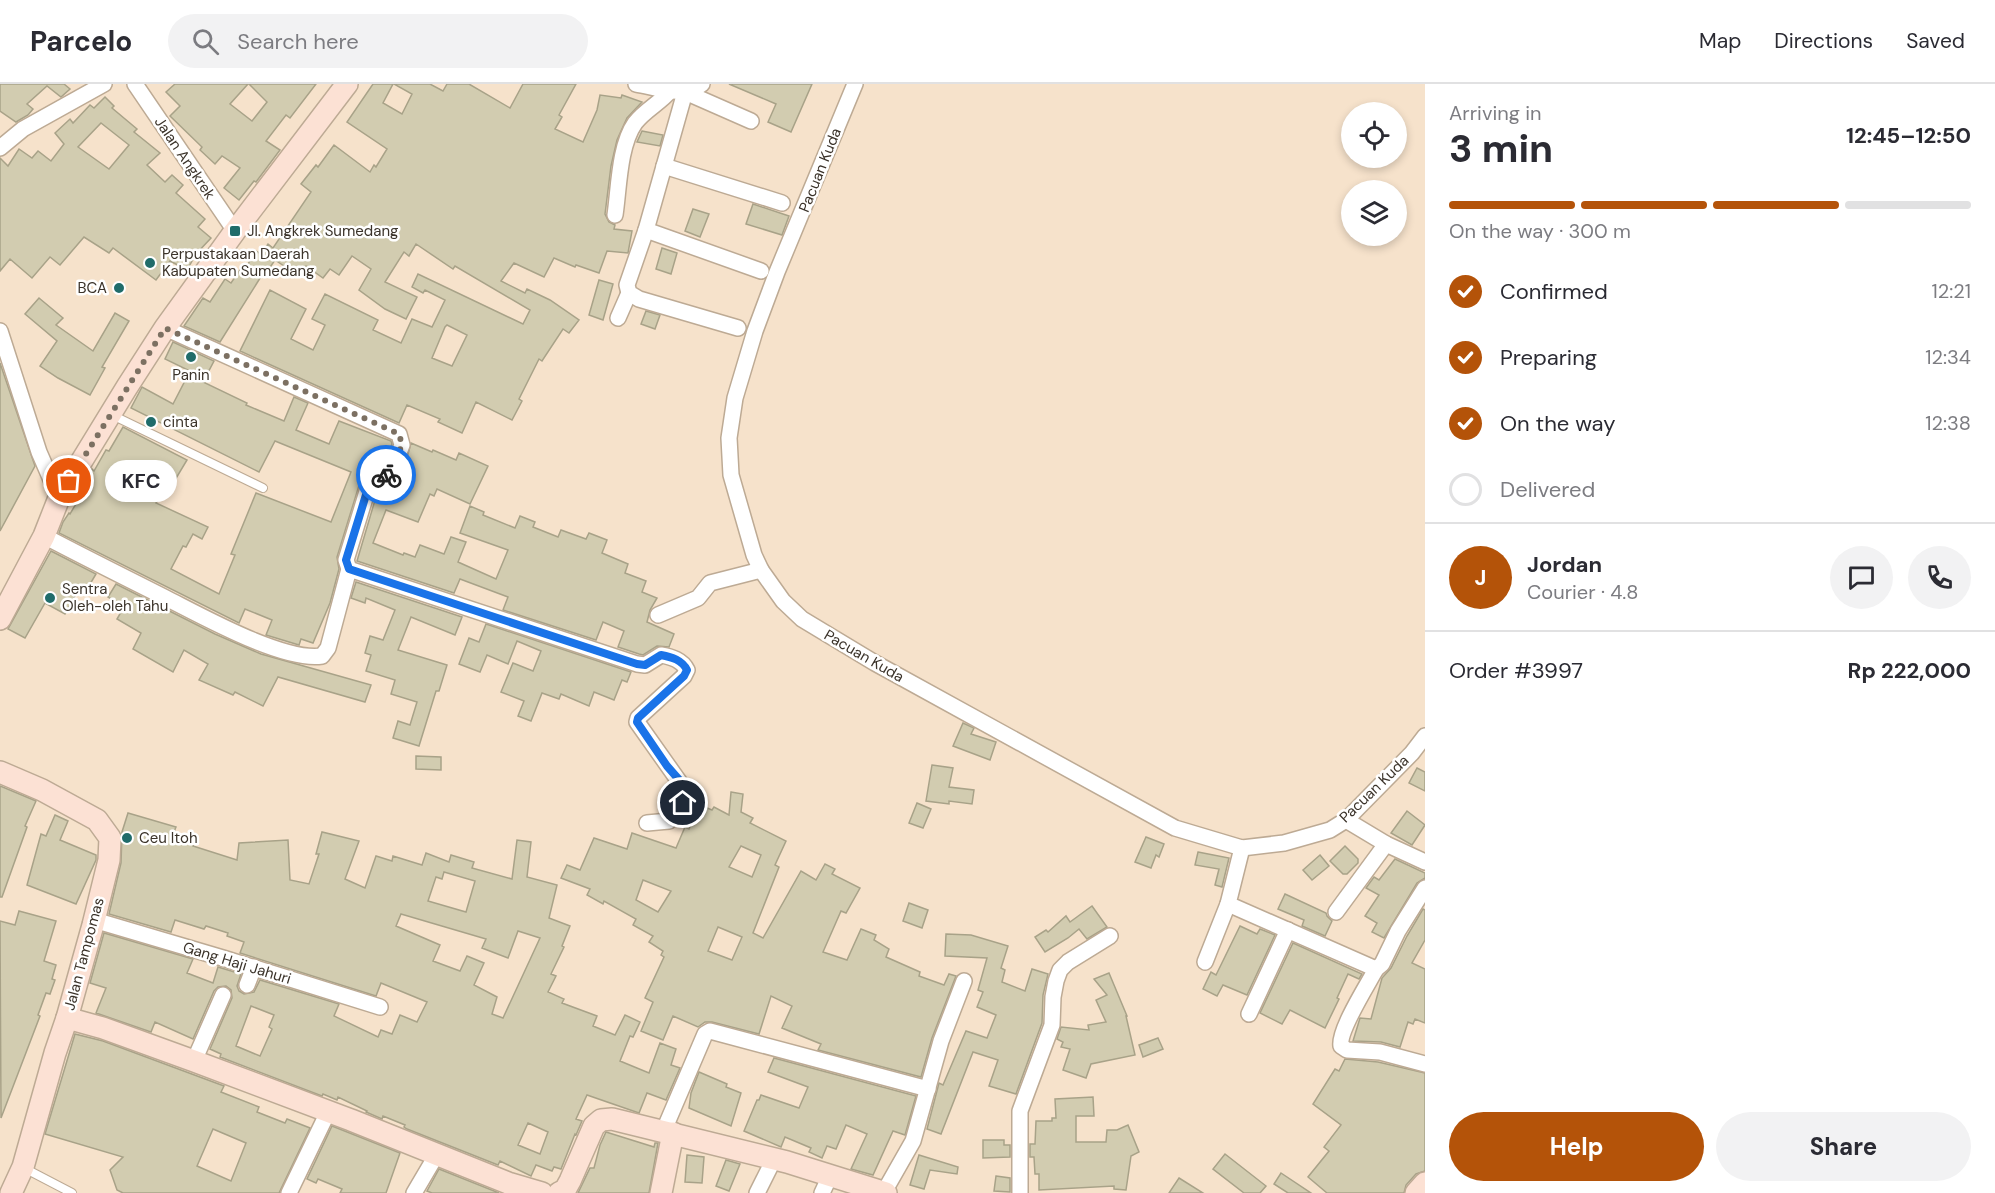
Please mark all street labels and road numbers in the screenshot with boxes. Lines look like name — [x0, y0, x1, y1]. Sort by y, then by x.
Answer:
street label: Jalan Angkrek — [150, 113, 220, 204]
street label: Pacuan Kuda — [794, 125, 846, 215]
street label: Pacuan Kuda — [820, 625, 908, 687]
street label: Pacuan Kuda — [1335, 751, 1413, 827]
street label: Jalan Tampomas — [59, 895, 109, 1013]
street label: Gang Haji Jahuri — [180, 937, 294, 989]

